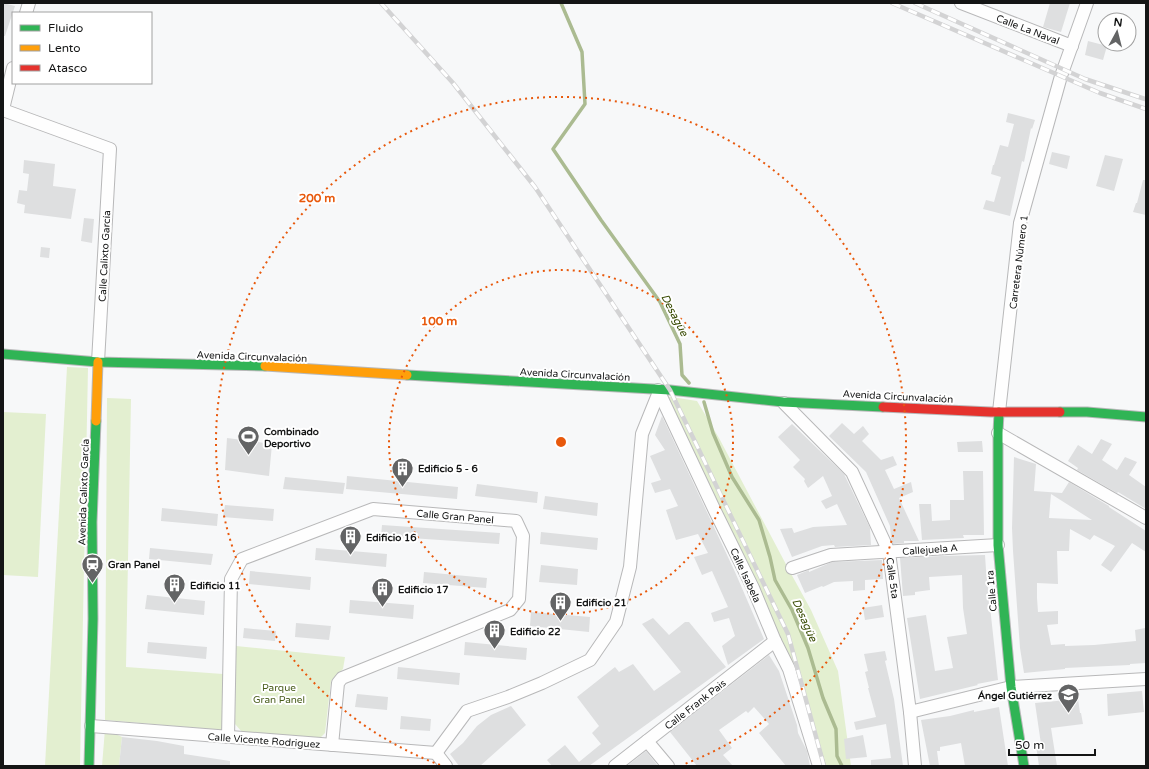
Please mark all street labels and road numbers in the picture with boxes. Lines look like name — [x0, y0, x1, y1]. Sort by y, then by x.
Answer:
street label: Calle La Naval — [994, 12, 1061, 47]
street label: Calle Calixto García — [97, 210, 113, 302]
street label: Carretera Número 1 — [1007, 214, 1031, 310]
street label: Avenida Circunvalación — [196, 349, 307, 365]
street label: Avenida Circunvalación — [519, 366, 630, 384]
street label: Avenida Circunvalación — [842, 388, 953, 406]
street label: Avenida Calixto García — [76, 438, 92, 546]
street label: Calle Gran Panel — [416, 508, 494, 526]
street label: Callejuela A — [902, 542, 958, 558]
street label: Calle Isabela — [727, 546, 763, 605]
street label: Calle 5ta — [883, 557, 901, 600]
street label: Calle 1ra — [984, 570, 1000, 612]
street label: Calle Frank Pais — [663, 677, 729, 732]
street label: Calle Vicente Rodriguez — [207, 731, 321, 751]

